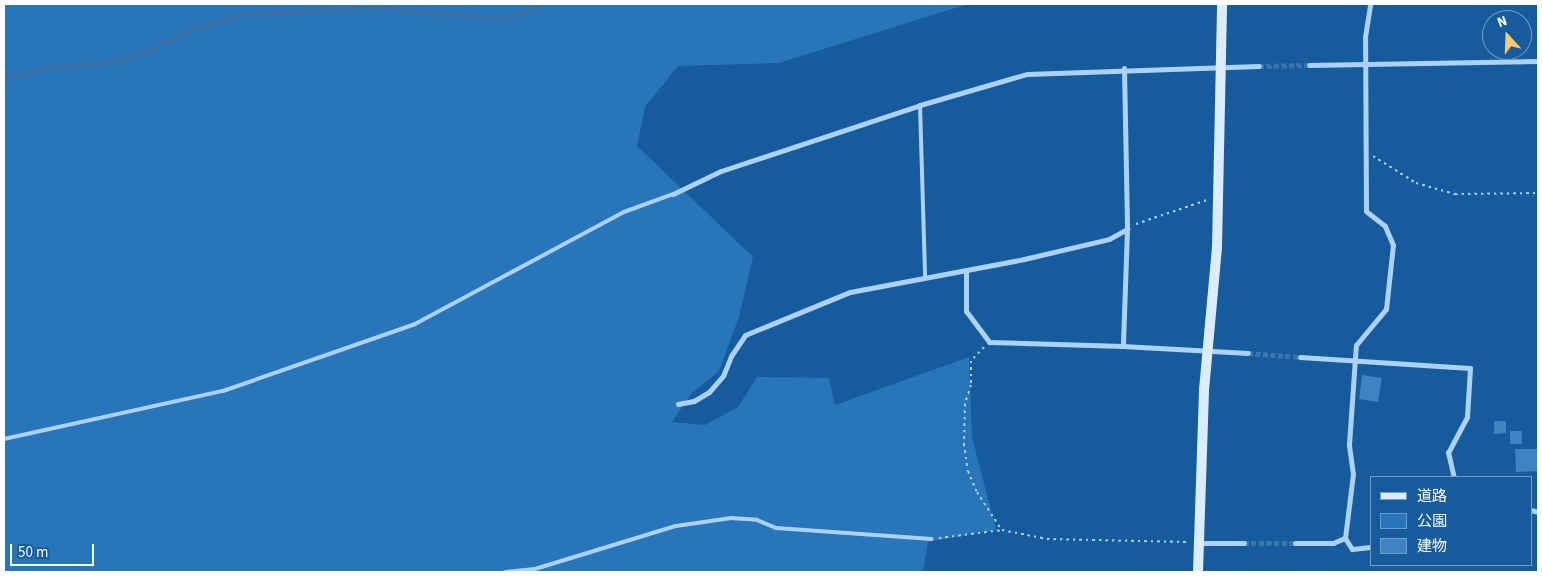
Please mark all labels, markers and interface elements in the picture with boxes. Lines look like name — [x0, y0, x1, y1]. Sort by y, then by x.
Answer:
north arrow — [1482, 10, 1532, 60]
text: N — [1494, 11, 1510, 33]
legend — [1370, 476, 1532, 566]
text: 道路 — [1417, 486, 1447, 507]
text: 公園 — [1417, 511, 1447, 532]
scale bar — [12, 534, 96, 566]
text: 建物 — [1417, 536, 1447, 557]
text: 50 m — [18, 542, 48, 563]

